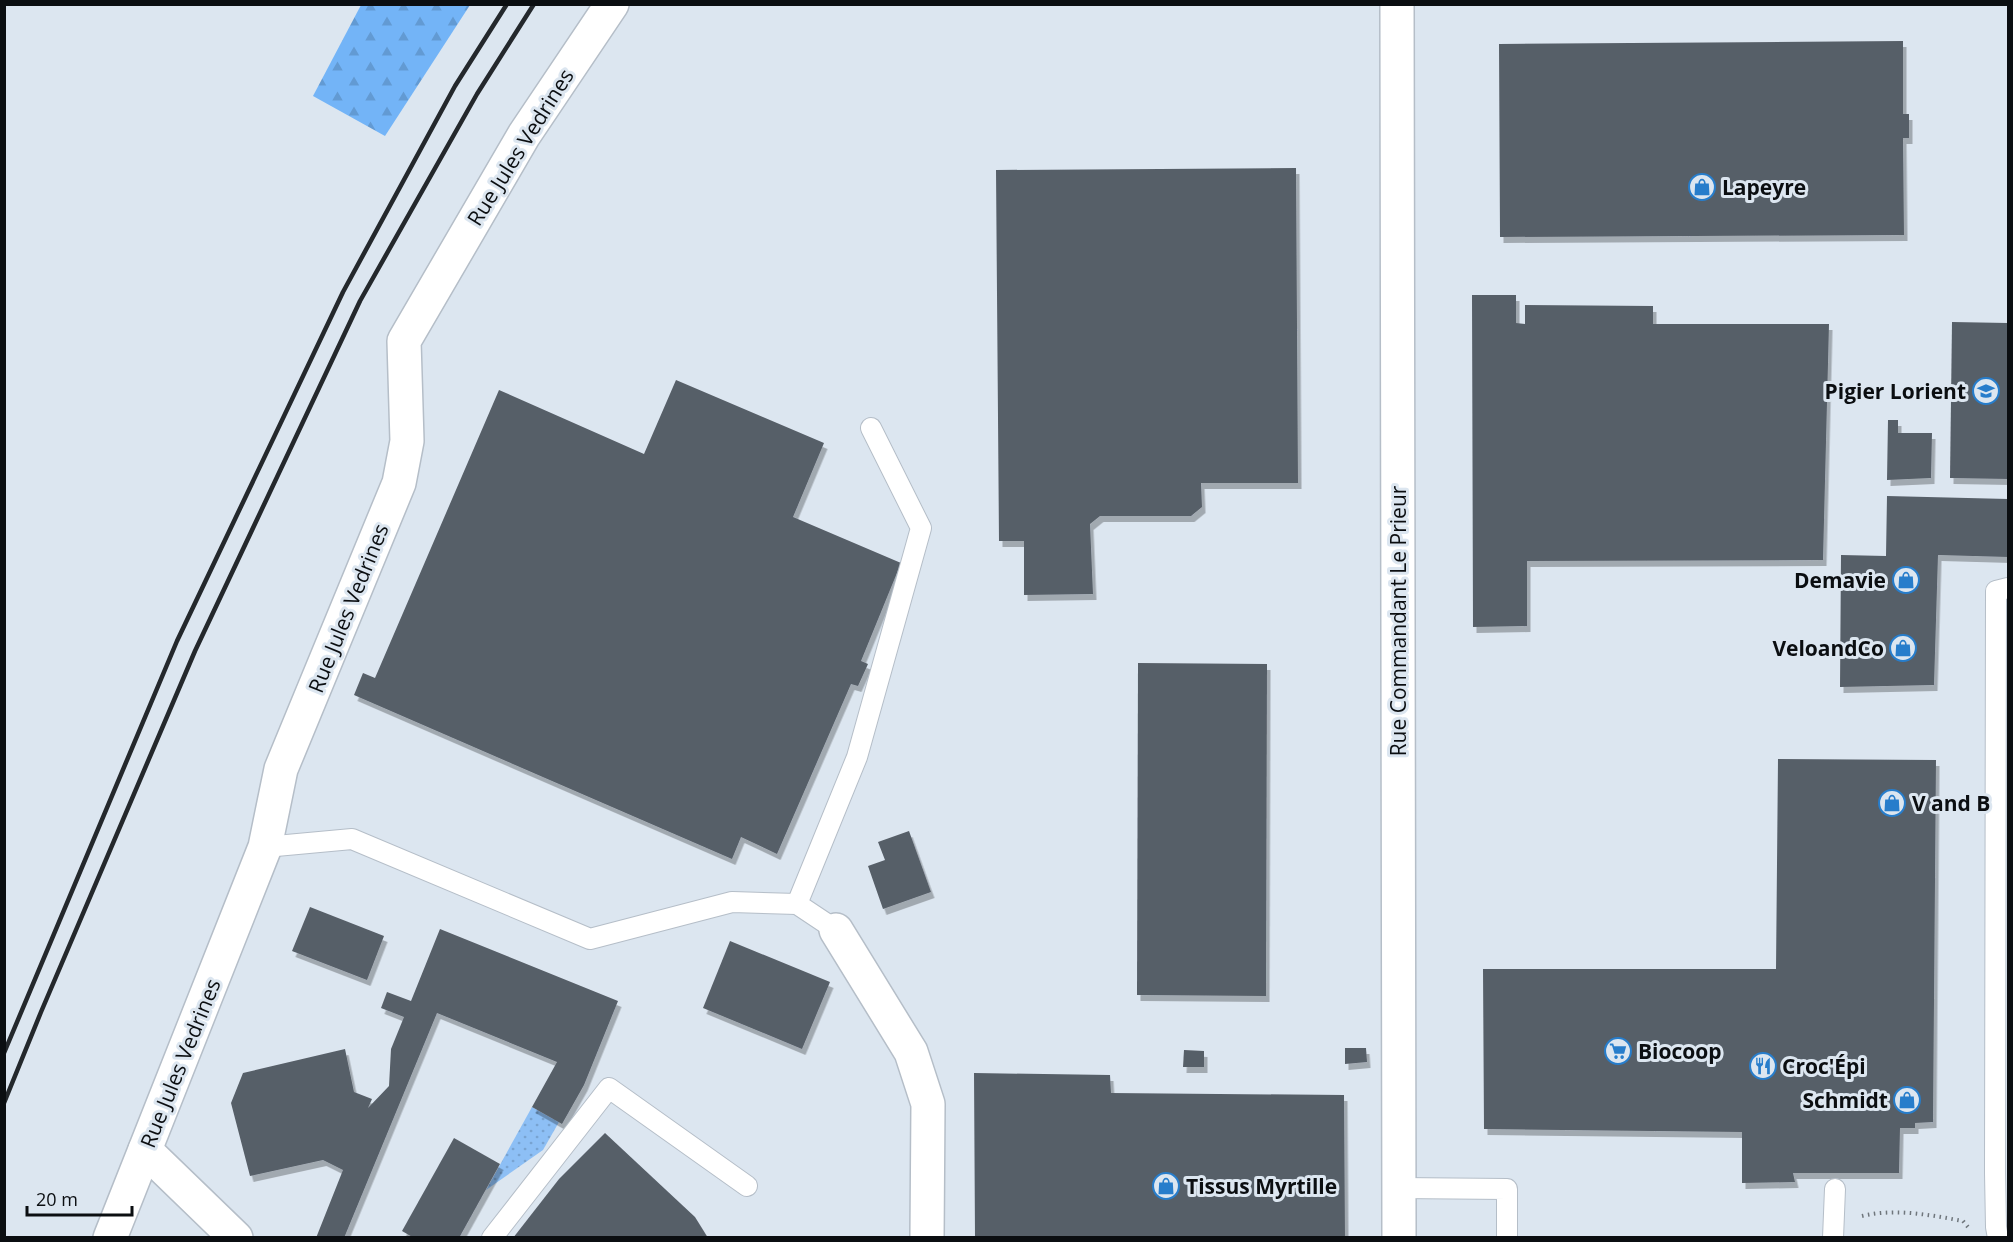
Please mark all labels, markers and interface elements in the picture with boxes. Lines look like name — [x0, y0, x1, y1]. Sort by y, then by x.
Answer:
street label: Rue Jules Vedrines — [460, 63, 580, 231]
shop icon: Lapeyre — [1687, 172, 1717, 202]
place label: Lapeyre — [1722, 173, 1806, 201]
school or university icon: Pigier Lorient — [1971, 376, 2001, 406]
place label: Pigier Lorient — [1825, 377, 1966, 405]
street label: Rue Commandant Le Prieur — [1384, 485, 1412, 756]
street label: Rue Jules Vedrines — [301, 519, 395, 697]
shop icon: Demavie — [1891, 565, 1921, 595]
place label: Demavie — [1794, 566, 1886, 594]
shop icon: VeloandCo — [1888, 633, 1918, 663]
place label: VeloandCo — [1772, 634, 1884, 662]
shop icon: V and B — [1877, 788, 1907, 818]
place label: V and B — [1912, 789, 1990, 817]
street label: Rue Jules Vedrines — [133, 974, 227, 1152]
supermarket icon: Biocoop — [1603, 1036, 1633, 1066]
place label: Biocoop — [1638, 1037, 1722, 1065]
restaurant icon: Croc'Épi — [1748, 1051, 1778, 1081]
place label: Croc'Épi — [1782, 1052, 1866, 1080]
shop icon: Schmidt — [1892, 1085, 1922, 1115]
place label: Schmidt — [1802, 1086, 1888, 1114]
shop icon: Tissus Myrtille — [1151, 1171, 1181, 1201]
place label: Tissus Myrtille — [1186, 1172, 1337, 1200]
scale bar — [27, 1179, 132, 1217]
text: 20 m — [36, 1187, 78, 1211]

